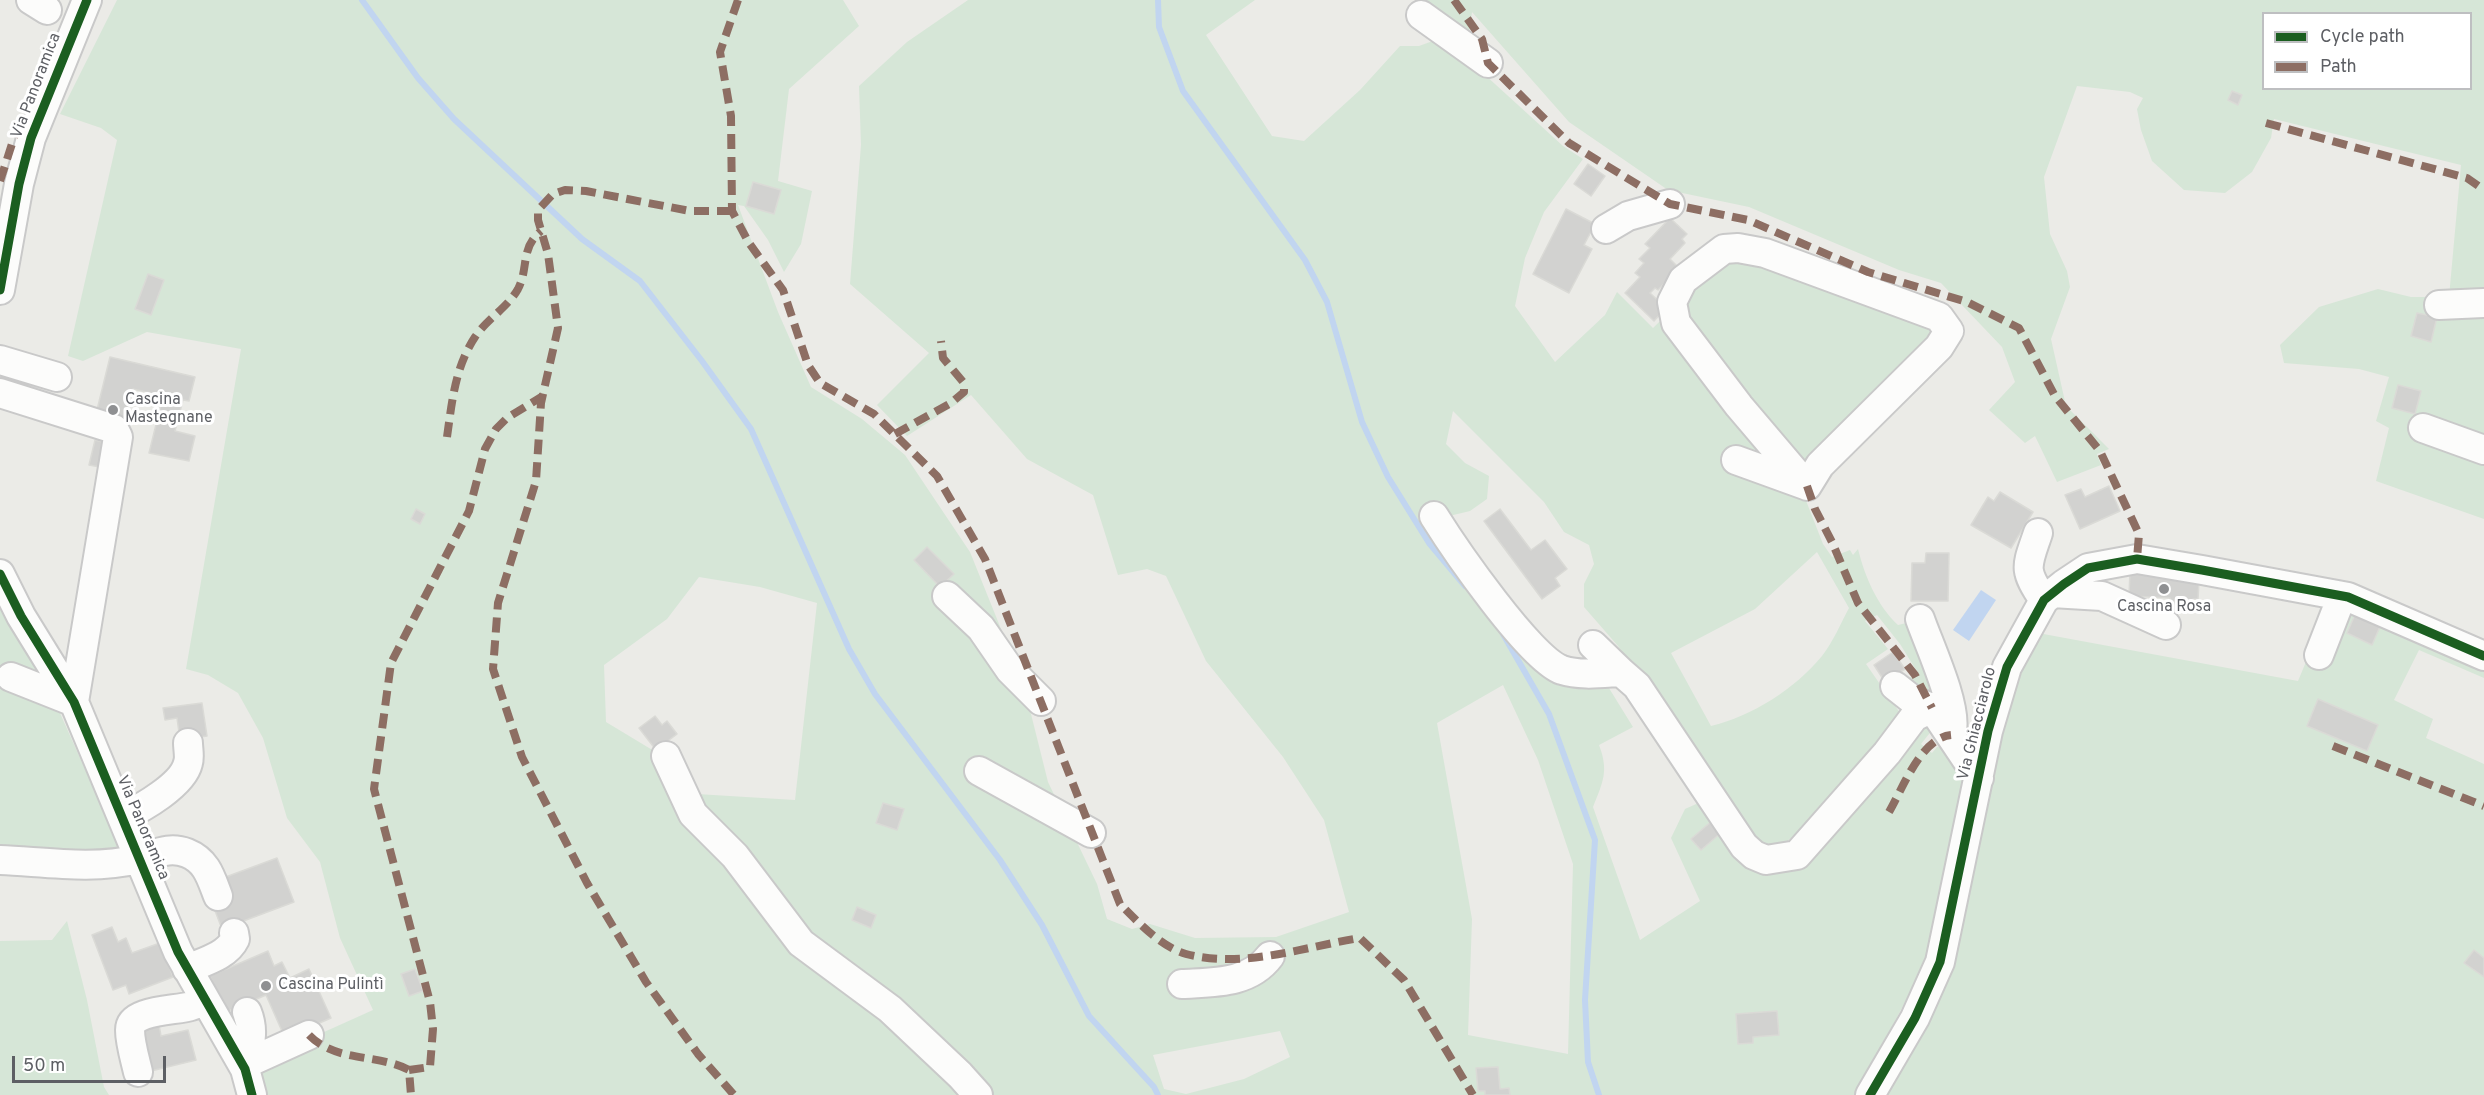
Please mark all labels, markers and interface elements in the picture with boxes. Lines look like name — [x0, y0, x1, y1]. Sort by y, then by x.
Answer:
legend — [2262, 12, 2472, 90]
text: Cycle path — [2320, 26, 2405, 49]
street label: Via Panoramica — [8, 30, 66, 142]
text: Path — [2320, 56, 2357, 79]
place label: Cascina Mastegnane — [125, 391, 213, 429]
marker: Cascina Mastegnane — [106, 403, 120, 417]
marker: Cascina Rosa — [2157, 582, 2171, 596]
place label: Cascina Rosa — [2117, 598, 2211, 618]
street label: Via Ghiacciarolo — [1955, 665, 2001, 783]
street label: Via Panoramica — [111, 773, 173, 883]
place label: Cascina Pulintì — [278, 976, 384, 996]
marker: Cascina Pulintì — [259, 979, 273, 993]
scale bar — [15, 1044, 170, 1082]
text: 50 m — [23, 1055, 65, 1078]

